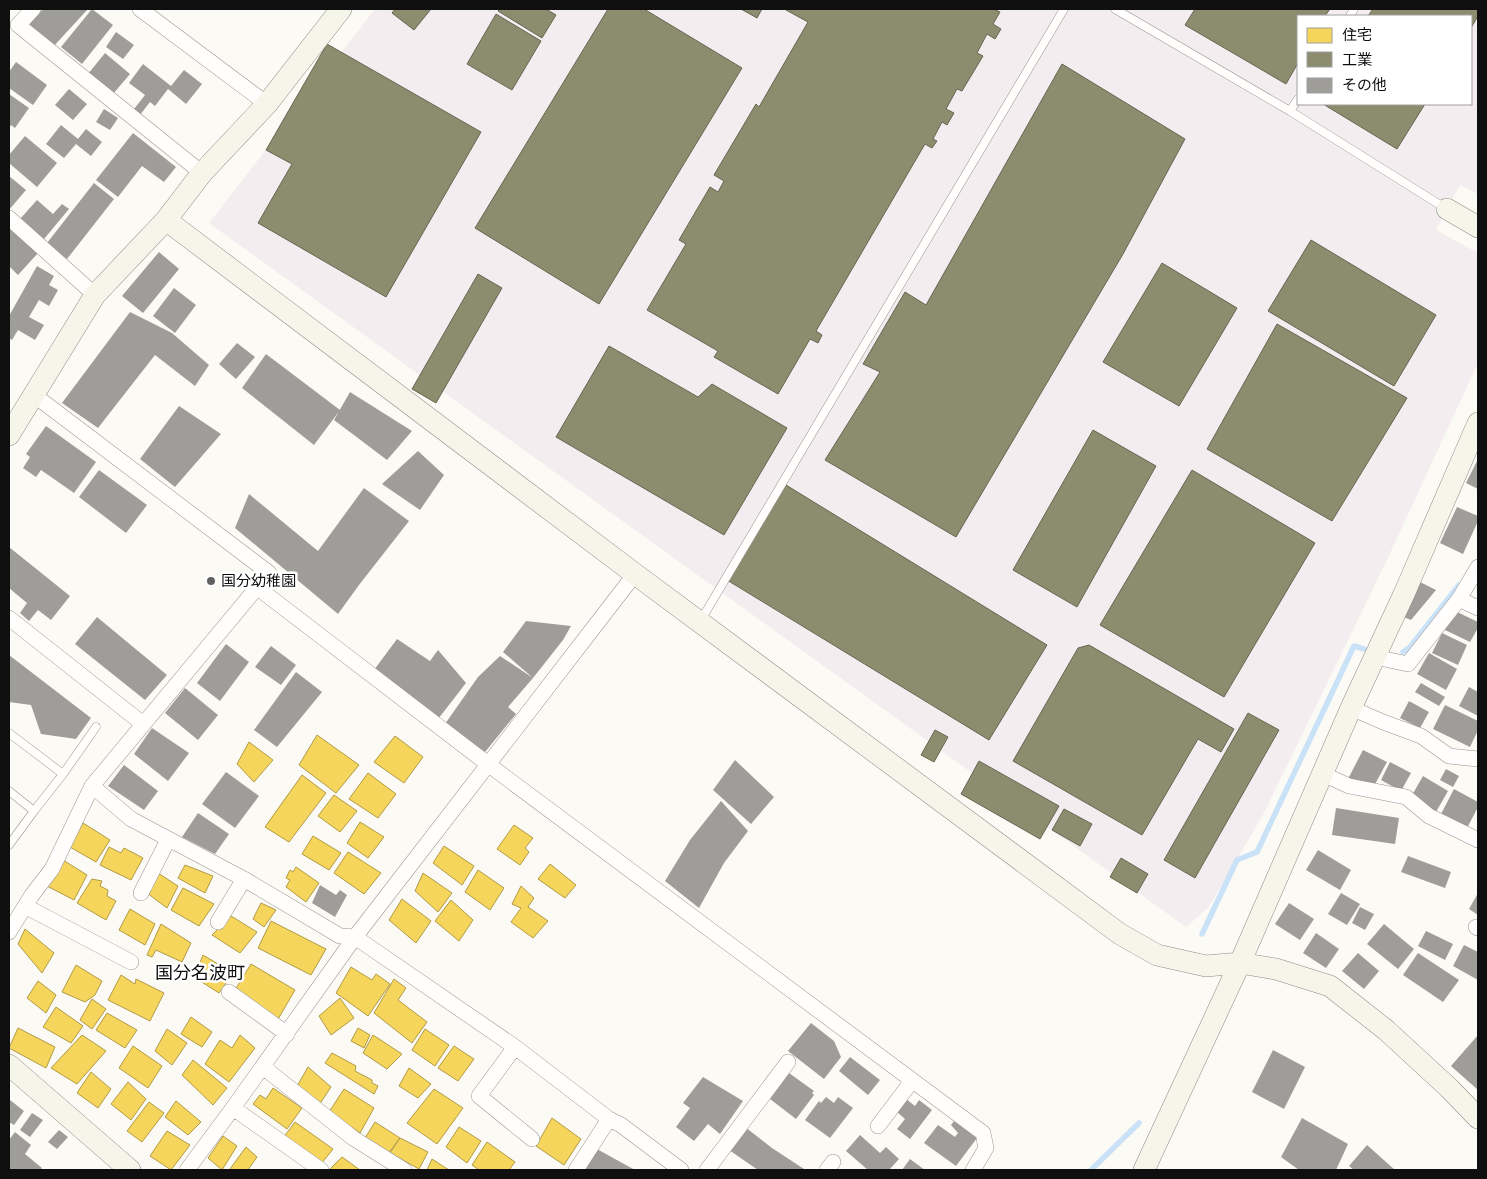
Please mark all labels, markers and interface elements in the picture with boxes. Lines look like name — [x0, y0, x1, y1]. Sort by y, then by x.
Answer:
legend — [1297, 15, 1472, 105]
text: 住宅 — [1342, 24, 1372, 44]
text: 工業 — [1342, 49, 1372, 69]
text: その他 — [1342, 74, 1387, 94]
place label: 国分幼稚園 — [221, 570, 296, 590]
marker: 国分幼稚園 — [205, 575, 217, 587]
district label: 国分名波町 — [155, 960, 245, 984]

